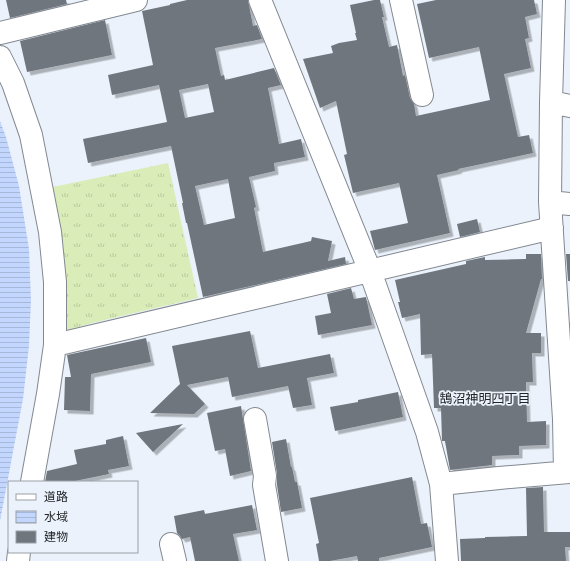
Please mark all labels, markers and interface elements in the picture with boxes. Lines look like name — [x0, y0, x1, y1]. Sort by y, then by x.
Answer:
district label: 鵠沼神明四丁目 — [439, 390, 531, 407]
legend — [8, 481, 138, 553]
text: 道路 — [44, 489, 68, 505]
text: 水域 — [44, 509, 68, 525]
text: 建物 — [44, 529, 68, 545]

